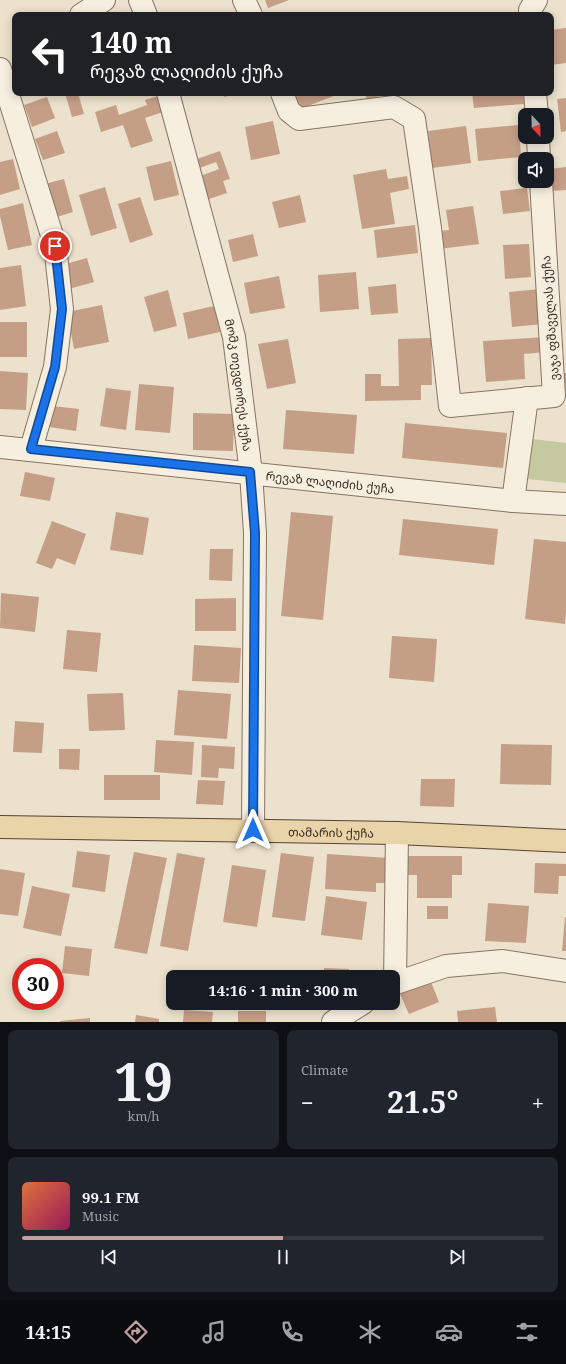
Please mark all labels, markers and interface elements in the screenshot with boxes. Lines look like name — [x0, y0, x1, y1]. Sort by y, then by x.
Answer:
text: 140 m — [90, 23, 172, 61]
icon: left — [24, 28, 76, 80]
text: რევაზ ლაღიძის ქუჩა — [90, 59, 283, 83]
north arrow — [518, 108, 554, 144]
map controls — [518, 108, 554, 188]
button: sound — [518, 152, 554, 188]
pin — [38, 229, 72, 263]
icon: arrive — [44, 235, 66, 257]
street label: ვაჯა ფშაველას ქუჩა — [537, 255, 563, 381]
street label: მომკ თევდორეს ქუჩა — [221, 317, 257, 452]
street label: რევაზ ლაღიძის ქუჩა — [265, 467, 395, 497]
position arrow — [232, 809, 274, 851]
street label: თამარის ქუჩა — [288, 823, 374, 841]
speed limit sign: 30 — [12, 958, 64, 1010]
text: 14:16 · 1 min · 300 m — [208, 980, 358, 1000]
text: 19 — [114, 1045, 173, 1116]
text: Climate — [301, 1061, 348, 1079]
text: 21.5° — [387, 1081, 459, 1122]
text: − — [301, 1087, 314, 1117]
text: + — [532, 1087, 544, 1117]
text: km/h — [128, 1107, 159, 1125]
text: 99.1 FM — [82, 1187, 139, 1207]
text: Music — [82, 1207, 119, 1225]
icon: previous — [98, 1246, 120, 1268]
icon: pause — [272, 1246, 294, 1268]
icon: next — [446, 1246, 468, 1268]
icon: directions — [122, 1318, 150, 1346]
icon: music — [200, 1318, 228, 1346]
icon: phone — [278, 1318, 306, 1346]
icon: climate — [356, 1318, 384, 1346]
icon: car — [435, 1318, 463, 1346]
icon: filters — [513, 1318, 541, 1346]
text: 14:15 — [25, 1320, 71, 1344]

